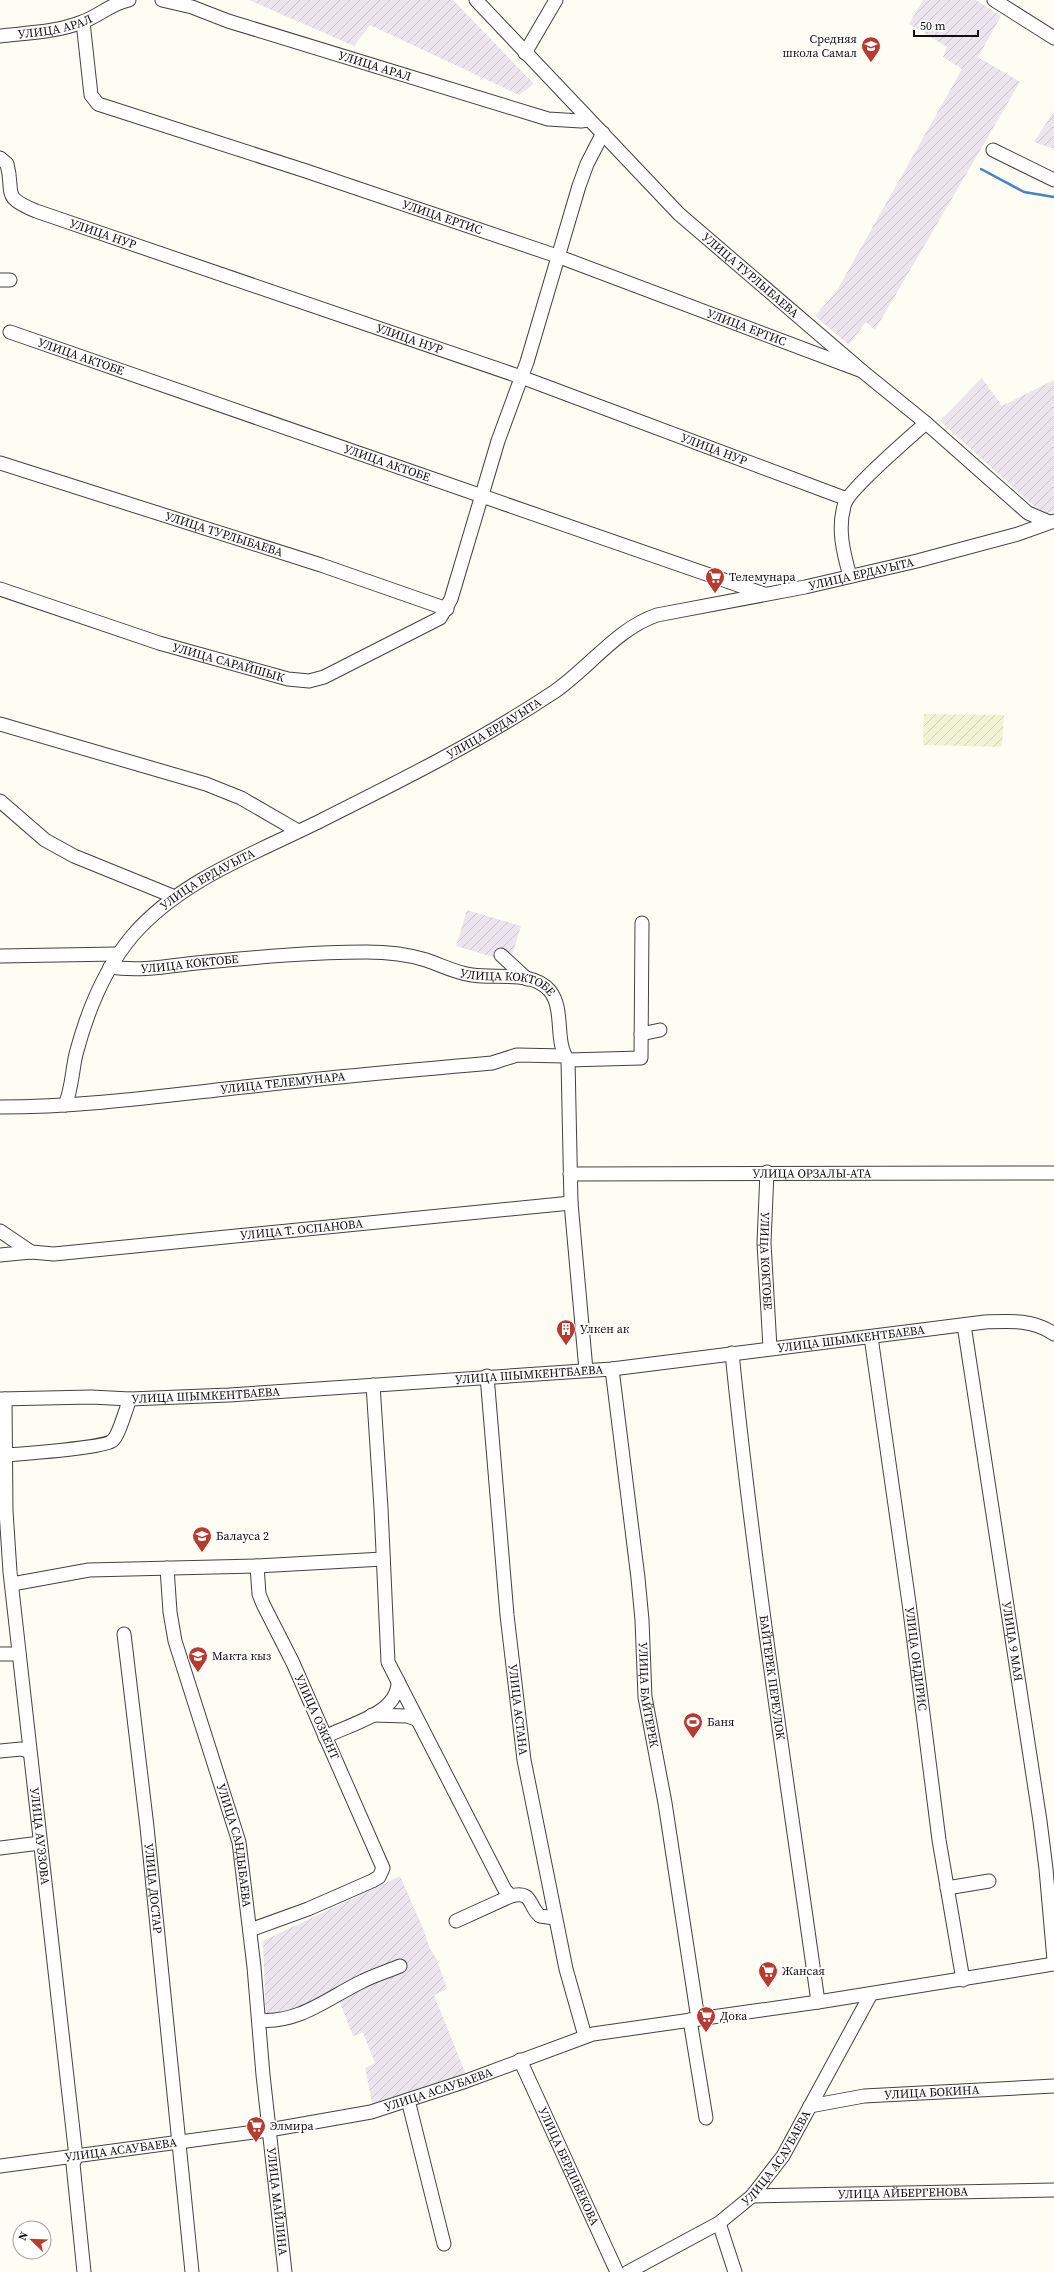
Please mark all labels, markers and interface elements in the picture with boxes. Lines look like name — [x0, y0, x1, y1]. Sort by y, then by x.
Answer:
street label: УЛИЦА АРАЛ — [17, 11, 95, 42]
scale bar — [914, 12, 978, 38]
text: 50 m — [920, 18, 946, 34]
place label: Средняя школа Самал — [783, 31, 857, 61]
school or university icon: Средняя школа Самал — [860, 35, 882, 63]
street label: УЛИЦА АРАЛ — [336, 47, 413, 85]
street label: УЛИЦА ЕРТИС — [400, 196, 485, 238]
street label: УЛИЦА НУР — [67, 215, 138, 253]
street label: УЛИЦА ТУРЛЫБАЕВА — [699, 229, 802, 321]
street label: УЛИЦА ЕРТИС — [705, 305, 789, 350]
street label: УЛИЦА НУР — [374, 320, 445, 358]
street label: УЛИЦА АКТОБЕ — [36, 334, 126, 379]
street label: УЛИЦА НУР — [679, 430, 749, 469]
street label: УЛИЦА АКТОБЕ — [342, 441, 432, 485]
street label: УЛИЦА ТУРЛЫБАЕВА — [163, 508, 285, 560]
street label: УЛИЦА ЕРДАУЫТА — [807, 554, 915, 594]
supermarket icon: Телемунара — [704, 566, 726, 594]
place label: Телемунара — [729, 569, 796, 585]
street label: УЛИЦА САРАЙШЫК — [171, 639, 286, 686]
street label: УЛИЦА ЕРДАУЫТА — [444, 694, 544, 762]
street label: УЛИЦА ЕРДАУЫТА — [157, 845, 257, 914]
street label: УЛИЦА КОКТОБЕ — [140, 951, 239, 977]
street label: УЛИЦА КОКТОБЕ — [458, 965, 559, 999]
street label: УЛИЦА ТЕЛЕМУНАРА — [220, 1068, 346, 1098]
street label: УЛИЦА ОРЗАЛЫ-АТА — [753, 1165, 871, 1182]
street label: УЛИЦА КОКТОБЕ — [756, 1212, 776, 1310]
street label: УЛИЦА Т. ОСПАНОВА — [239, 1216, 364, 1244]
building icon: Улкен ак — [555, 1318, 577, 1346]
place label: Улкен ак — [580, 1321, 630, 1337]
street label: УЛИЦА ШЫМКЕНТБАЕВА — [776, 1322, 926, 1356]
street label: УЛИЦА ШЫМКЕНТБАЕВА — [455, 1362, 604, 1388]
street label: УЛИЦА ШЫМКЕНТБАЕВА — [131, 1384, 281, 1407]
school or university icon: Балауса 2 — [191, 1525, 213, 1553]
place label: Балауса 2 — [216, 1528, 269, 1544]
street label: УЛИЦА 9 МАЯ — [998, 1600, 1026, 1682]
street label: УЛИЦА ОНДИРИС — [902, 1606, 931, 1712]
street label: БАЙТЕРЕК ПЕРЕУЛОК — [756, 1614, 789, 1741]
street label: УЛИЦА БАЙТЕРЕК — [635, 1642, 662, 1749]
school or university icon: Макта кыз — [187, 1645, 209, 1673]
place label: Макта кыз — [212, 1648, 271, 1664]
street label: УЛИЦА АСТАНА — [505, 1663, 531, 1756]
street label: УЛИЦА ОЗКЕНТ — [291, 1672, 343, 1763]
sports icon: Баня — [682, 1711, 704, 1739]
place label: Баня — [707, 1714, 734, 1730]
street label: УЛИЦА САНДЫБАЕВА — [213, 1782, 255, 1908]
street label: УЛИЦА АУЭЗОВА — [26, 1787, 53, 1886]
street label: УЛИЦА ДОСТАР — [141, 1842, 166, 1934]
supermarket icon: Жансая — [757, 1960, 779, 1988]
place label: Жансая — [782, 1963, 825, 1979]
supermarket icon: Дока — [695, 2005, 717, 2033]
place label: Дока — [720, 2008, 748, 2024]
street label: УЛИЦА АСАУБАЕВА — [382, 2064, 495, 2115]
street label: УЛИЦА БОКИНА — [884, 2082, 980, 2103]
street label: УЛИЦА БЕРДИБЕКОВА — [535, 2105, 603, 2228]
street label: УЛИЦА АСАУБАЕВА — [738, 2108, 814, 2209]
supermarket icon: Элмира — [245, 2115, 267, 2143]
place label: Элмира — [270, 2118, 314, 2134]
street label: УЛИЦА АСАУБАЕВА — [64, 2134, 178, 2165]
street label: УЛИЦА МАЙЛИНА — [263, 2147, 291, 2256]
street label: УЛИЦА АЙБЕРГЕНОВА — [838, 2184, 968, 2202]
north arrow — [12, 2220, 52, 2260]
text: N — [15, 2230, 32, 2243]

